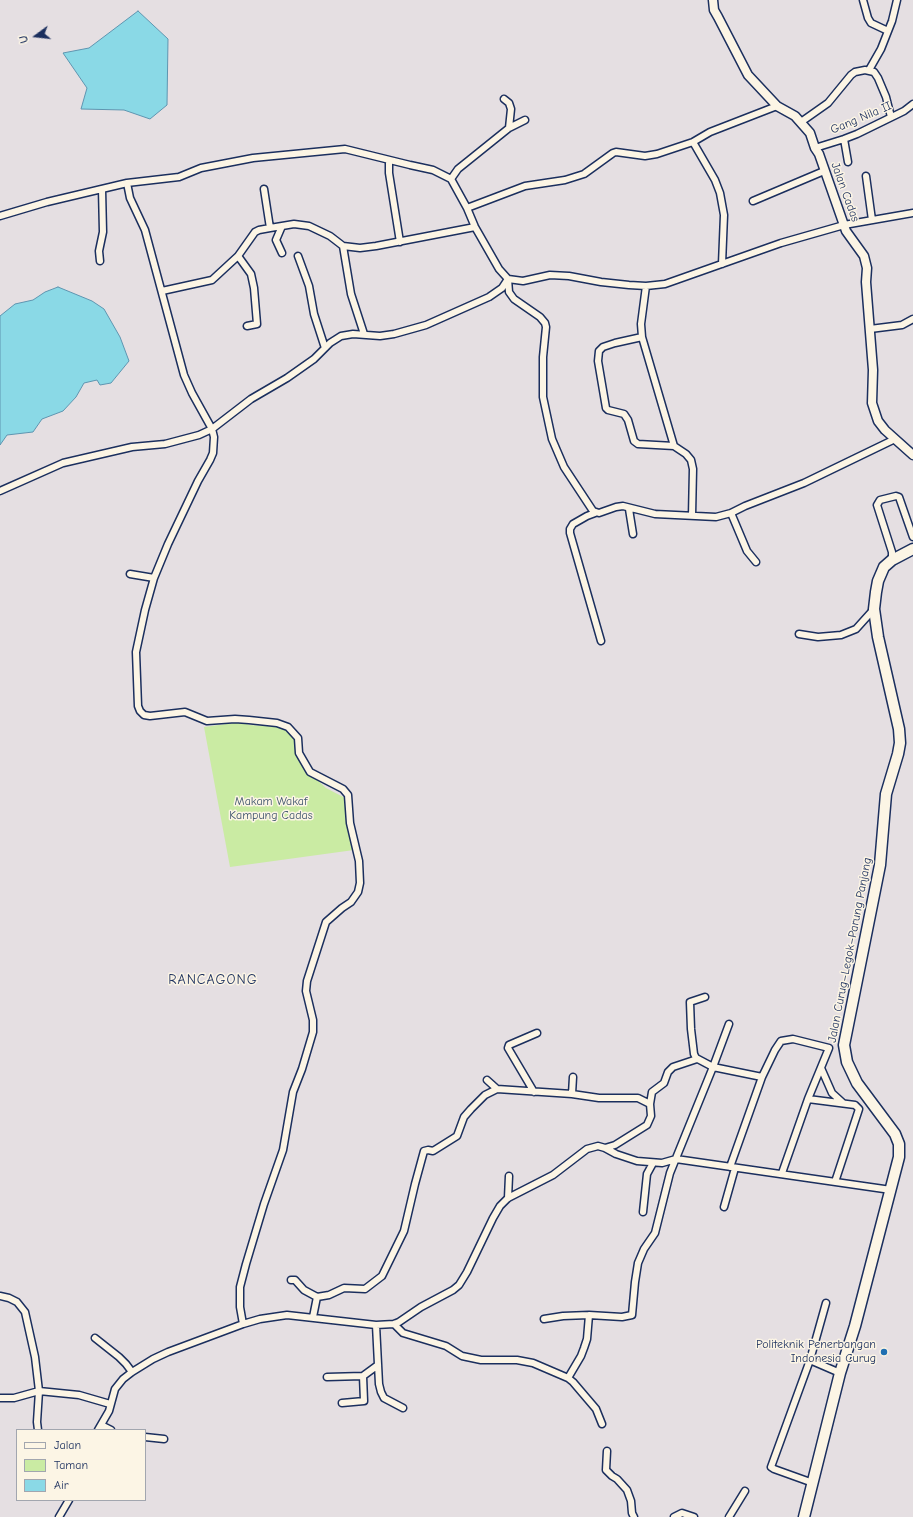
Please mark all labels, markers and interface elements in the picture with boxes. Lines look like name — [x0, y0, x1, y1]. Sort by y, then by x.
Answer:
north arrow — [16, 16, 56, 56]
text: U — [17, 34, 31, 44]
street label: Gang Nila II — [828, 99, 894, 137]
street label: Jalan Cadas — [828, 160, 862, 224]
park label: Makam Wakaf Kampung Cadas — [229, 795, 313, 823]
street label: Jalan Curug–Legok–Parung Panjang — [825, 856, 875, 1044]
district label: RANCAGONG — [168, 972, 258, 988]
place label: Politeknik Penerbangan Indonesia Curug — [756, 1338, 876, 1366]
marker: Politeknik Penerbangan Indonesia Curug — [879, 1347, 889, 1357]
legend — [16, 1429, 146, 1501]
text: Jalan — [54, 1438, 81, 1452]
text: Taman — [54, 1458, 88, 1472]
text: Air — [54, 1478, 68, 1492]

